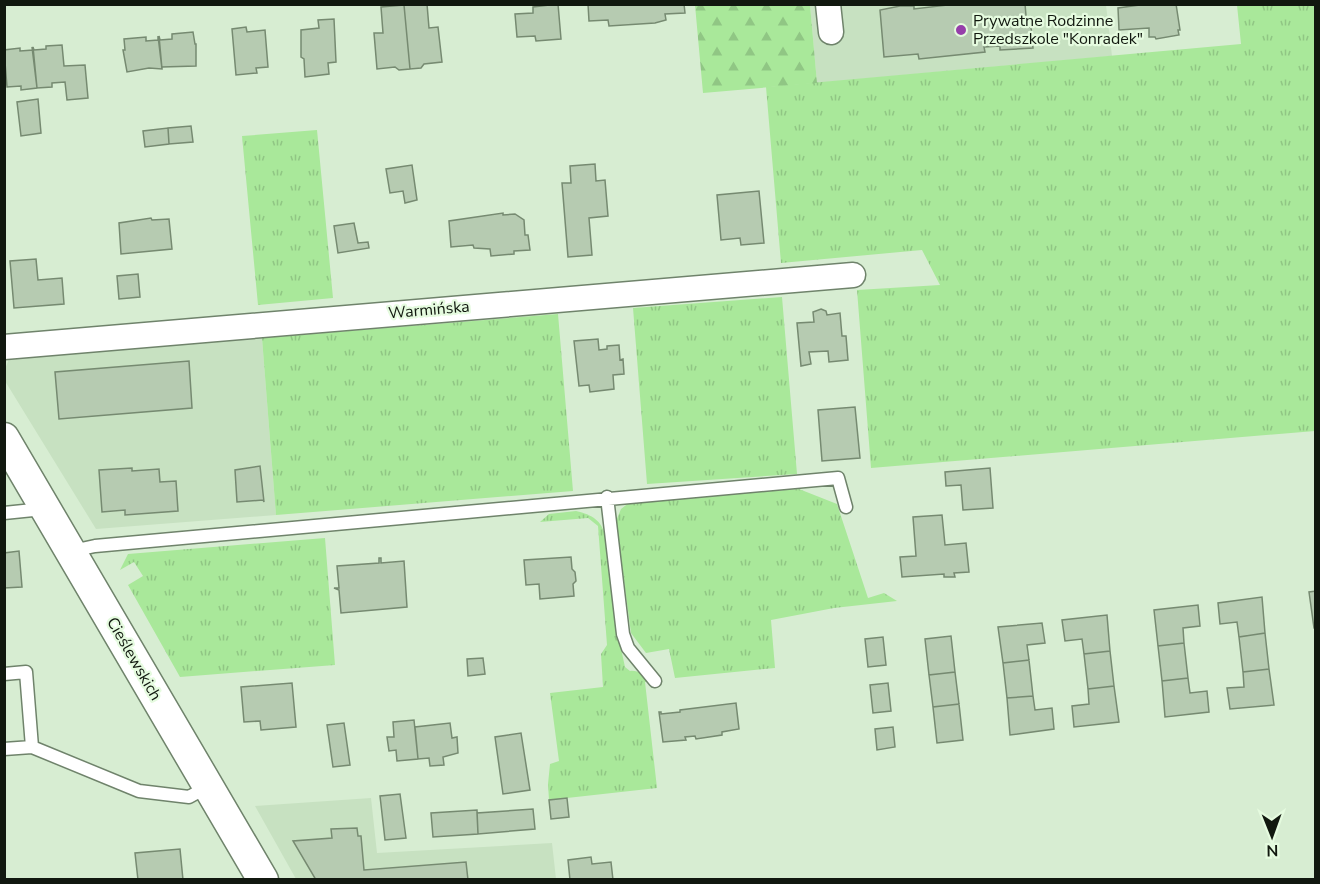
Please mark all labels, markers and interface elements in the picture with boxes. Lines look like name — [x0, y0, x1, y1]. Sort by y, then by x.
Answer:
place label: Prywatne Rodzinne Przedszkole "Konradek" — [973, 10, 1143, 50]
marker: Prywatne Rodzinne Przedszkole "Konradek" — [954, 23, 968, 37]
street label: Warmińska — [387, 295, 471, 325]
street label: Cieślewskich — [101, 613, 167, 705]
north arrow — [1242, 806, 1302, 866]
text: N — [1266, 839, 1278, 861]

